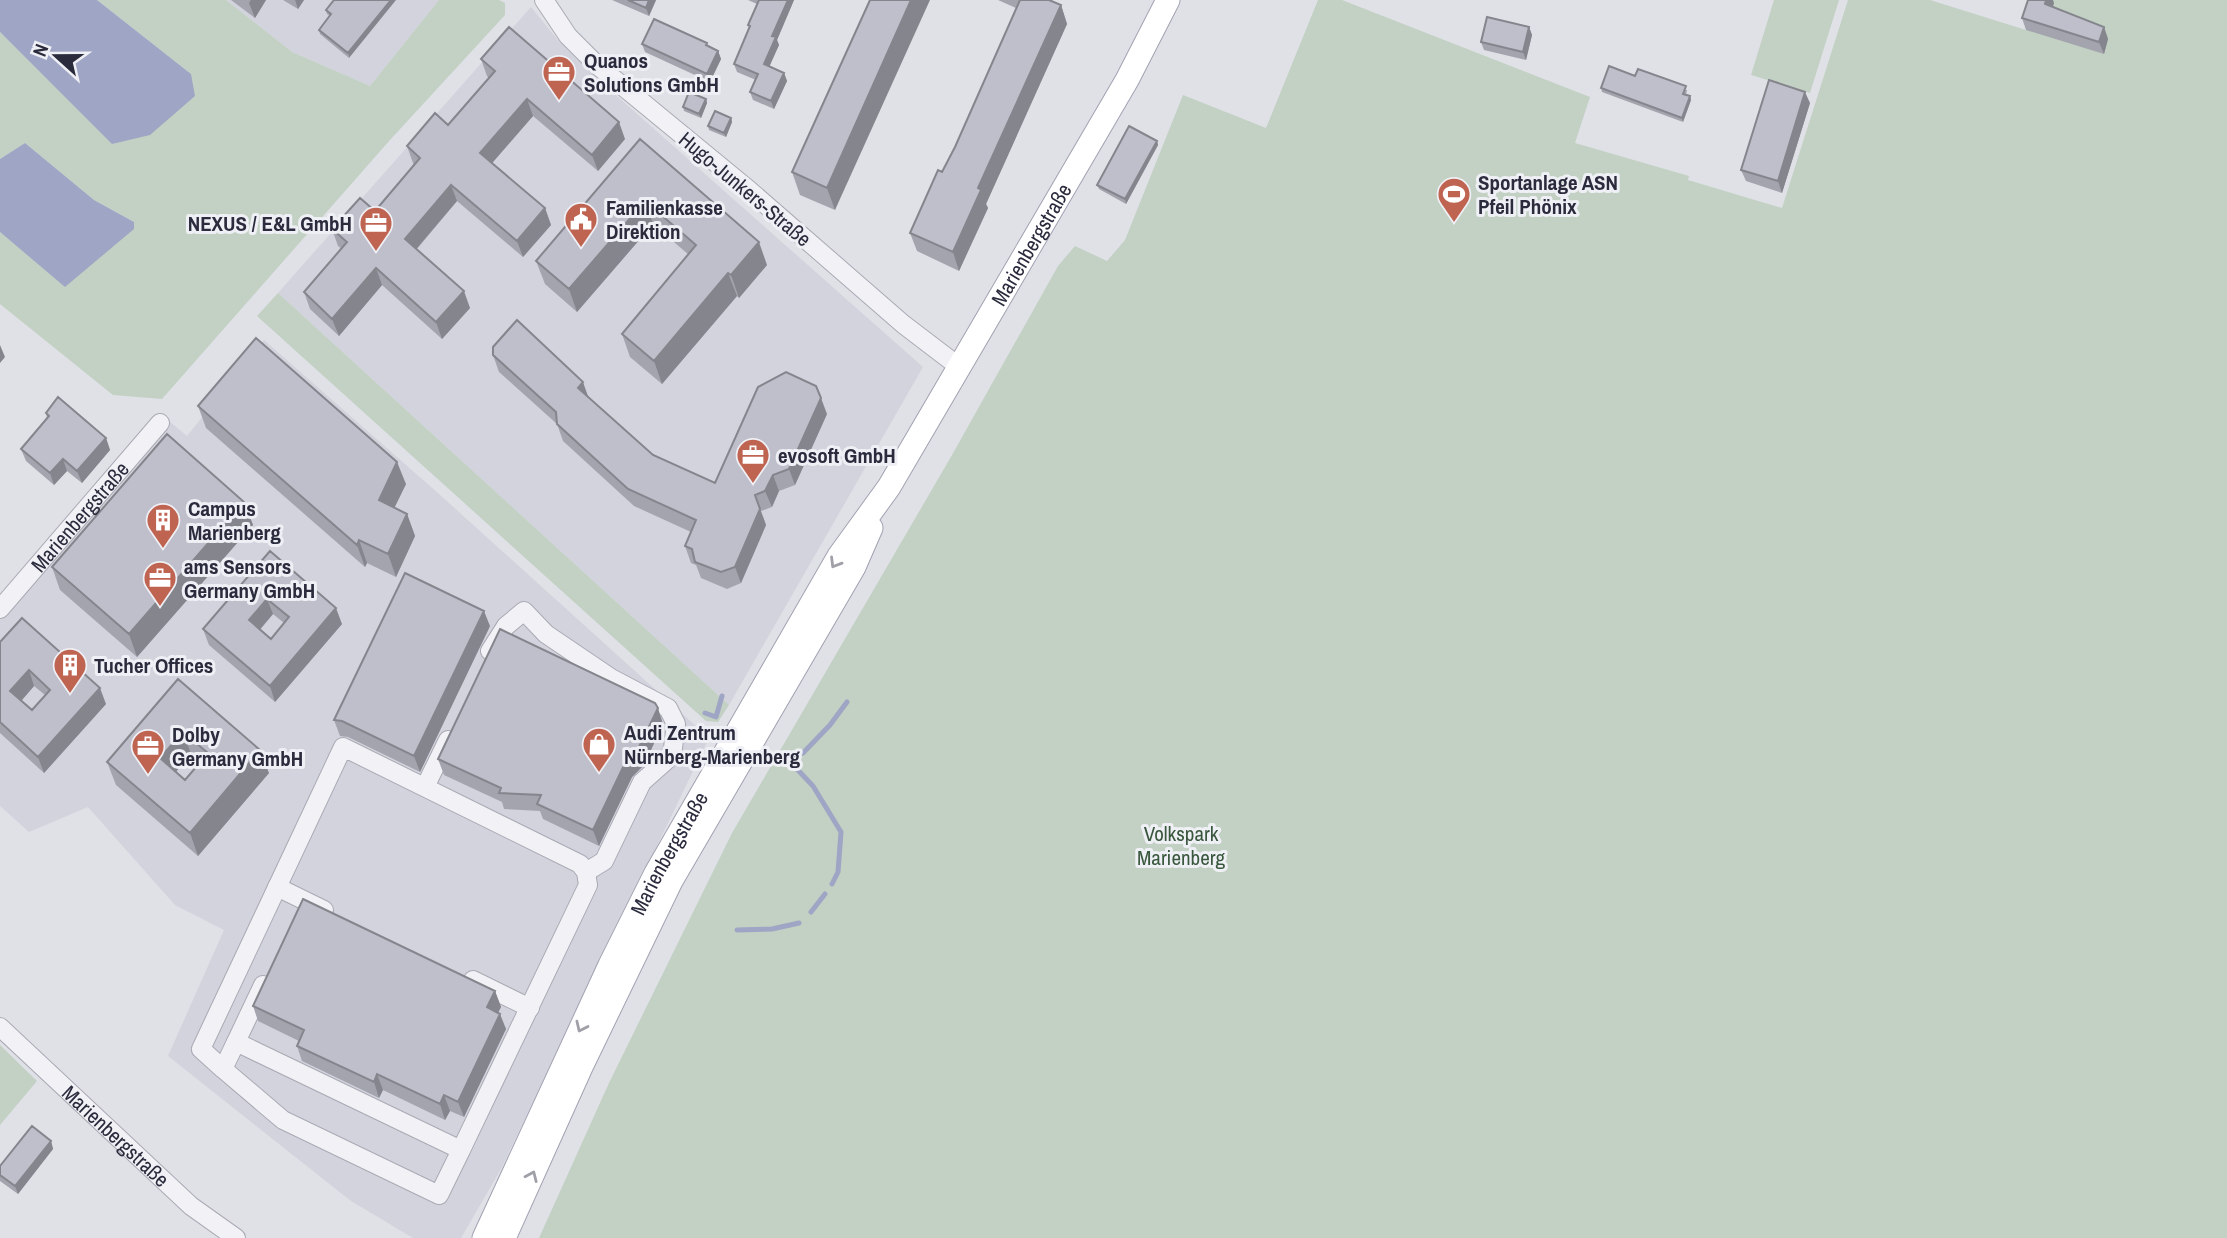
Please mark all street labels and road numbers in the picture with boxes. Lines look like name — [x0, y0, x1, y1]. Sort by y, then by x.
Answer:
street label: Hugo-Junkers-Straße — [673, 125, 817, 253]
street label: Marienbergstraße — [984, 178, 1078, 311]
street label: Marienbergstraße — [24, 455, 135, 578]
street label: Marienbergstraße — [623, 786, 715, 920]
street label: Marienbergstraße — [56, 1078, 176, 1193]

